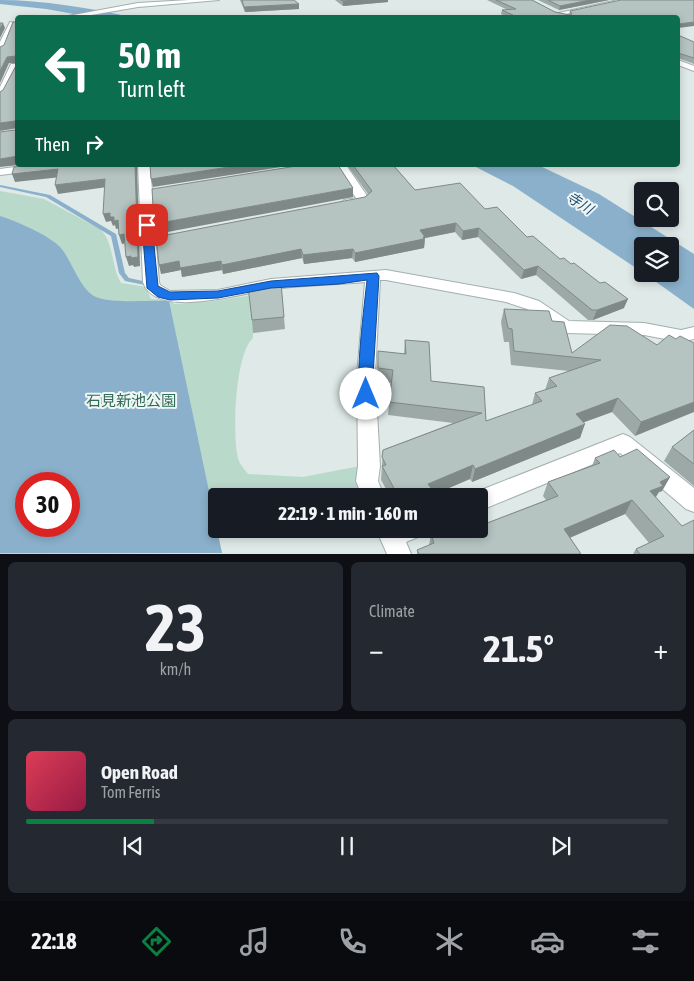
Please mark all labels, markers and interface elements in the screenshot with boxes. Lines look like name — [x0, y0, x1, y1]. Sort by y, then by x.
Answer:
icon: left — [35, 35, 100, 100]
text: 50 m — [118, 35, 181, 75]
text: Turn left — [118, 76, 185, 102]
icon: right — [80, 130, 108, 158]
text: Then — [35, 133, 70, 155]
map controls — [634, 182, 679, 282]
button: search — [634, 182, 679, 227]
water label: 寺川 — [564, 189, 598, 218]
pin — [126, 204, 168, 246]
icon: arrive — [133, 211, 161, 239]
button: layers — [634, 237, 679, 282]
position arrow — [339, 367, 391, 419]
park label: 石見新池公園 — [86, 392, 176, 409]
speed limit sign: 30 — [15, 472, 80, 537]
text: 22:19 · 1 min · 160 m — [278, 502, 418, 524]
text: 23 — [145, 590, 206, 665]
text: Climate — [369, 602, 415, 620]
text: 21.5° — [483, 627, 554, 670]
text: − — [369, 633, 384, 665]
text: + — [653, 633, 668, 665]
text: km/h — [160, 660, 191, 678]
text: Open Road — [101, 761, 178, 783]
text: Tom Ferris — [101, 783, 160, 801]
icon: previous — [119, 832, 147, 860]
icon: pause — [333, 832, 361, 860]
icon: next — [547, 832, 575, 860]
icon: directions — [139, 924, 174, 959]
icon: music — [237, 924, 272, 959]
icon: phone — [335, 924, 370, 959]
icon: climate — [432, 924, 467, 959]
icon: car — [530, 924, 565, 959]
icon: filters — [628, 924, 663, 959]
text: 22:18 — [31, 928, 77, 954]

